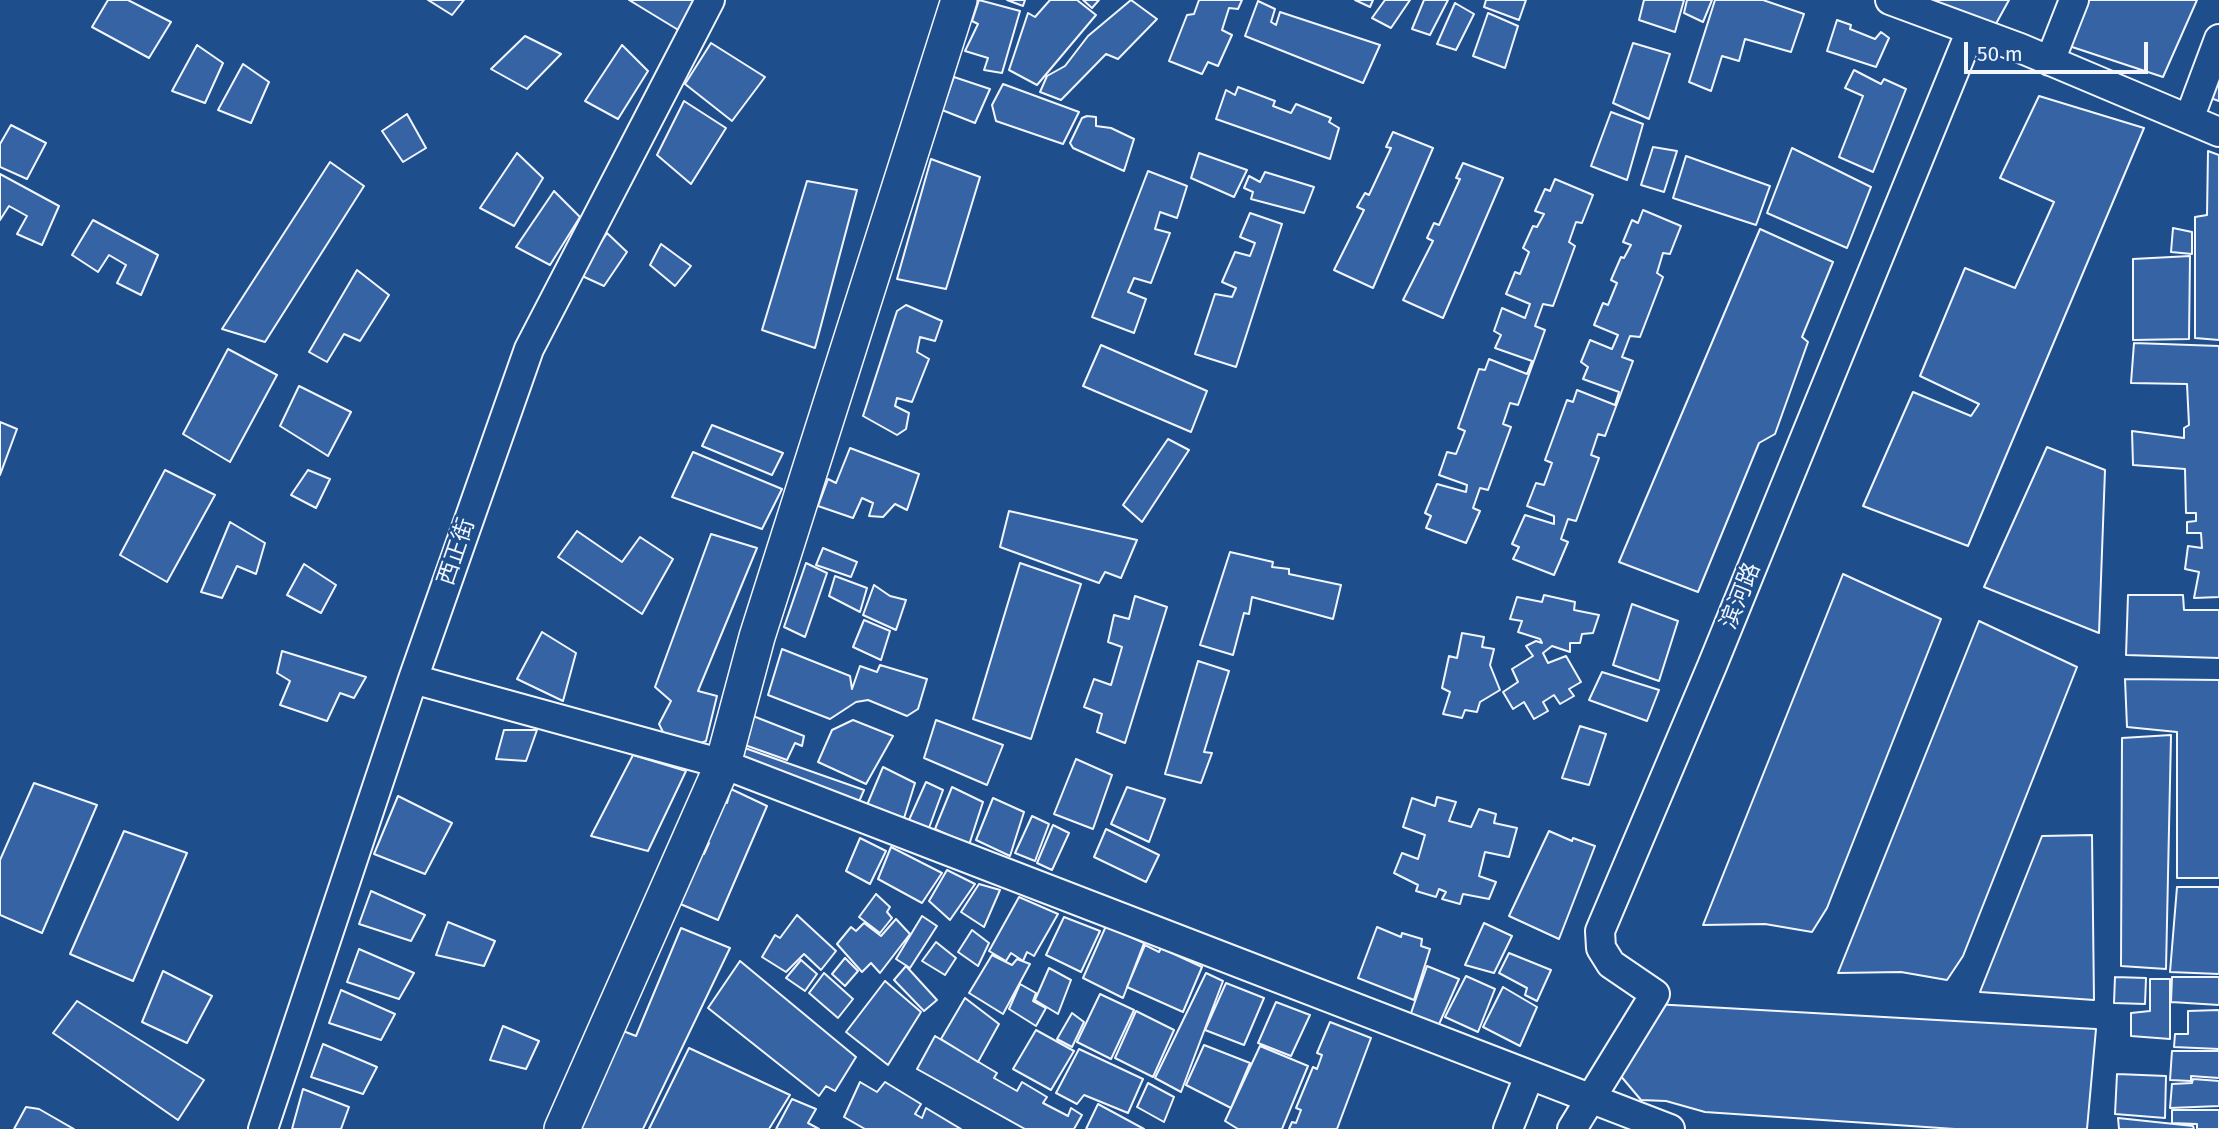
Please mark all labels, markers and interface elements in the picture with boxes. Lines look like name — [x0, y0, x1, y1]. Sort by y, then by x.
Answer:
scale bar — [1967, 28, 2151, 72]
text: 50 m — [1977, 41, 2023, 67]
street label: 西正街 — [433, 515, 481, 589]
street label: 滨河路 — [1715, 559, 1767, 633]

